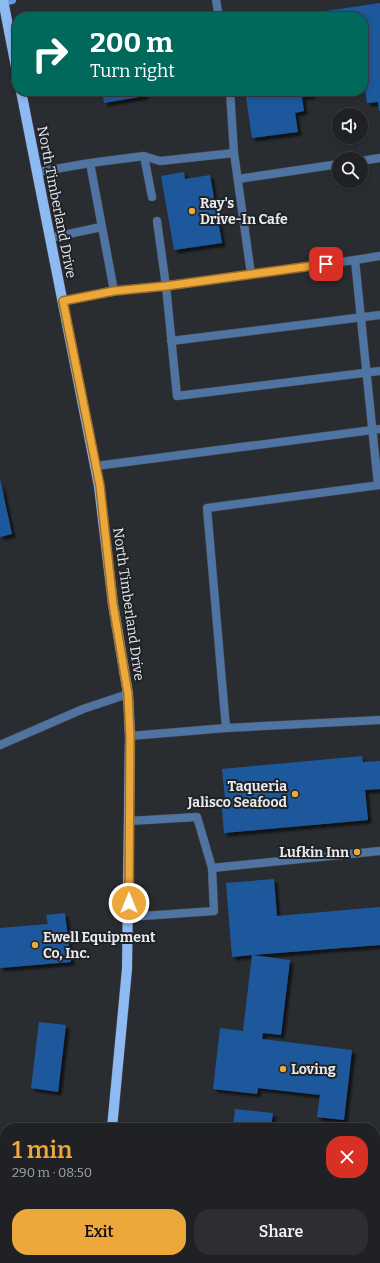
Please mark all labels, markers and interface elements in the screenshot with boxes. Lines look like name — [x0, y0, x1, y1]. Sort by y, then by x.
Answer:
text: 200 m — [90, 26, 173, 59]
icon: right — [24, 28, 76, 80]
text: Turn right — [90, 60, 175, 82]
map controls — [332, 108, 368, 188]
button: sound — [332, 108, 368, 144]
street label: North Timberland Drive — [33, 125, 80, 280]
button: search — [332, 152, 368, 188]
place label: Ray's Drive-In Cafe — [200, 195, 288, 228]
marker: Ray's Drive-In Cafe — [187, 206, 197, 216]
pin — [309, 247, 343, 281]
icon: arrive — [315, 253, 337, 275]
street label: North Timberland Drive — [109, 526, 148, 682]
place label: Taqueria Jalisco Seafood — [187, 778, 288, 811]
marker: Taqueria Jalisco Seafood — [290, 789, 300, 799]
place label: Lufkin Inn — [279, 844, 349, 861]
marker: Lufkin Inn — [352, 847, 362, 857]
position arrow — [108, 882, 150, 924]
place label: Ewell Equipment Co, Inc. — [43, 929, 156, 962]
marker: Ewell Equipment Co, Inc. — [30, 940, 40, 950]
place label: Loving — [291, 1061, 336, 1078]
marker: Loving — [278, 1064, 288, 1074]
text: 1 min — [12, 1136, 72, 1164]
button: close — [326, 1136, 368, 1178]
text: 290 m · 08:50 — [12, 1165, 92, 1180]
button: Exit — [12, 1209, 186, 1255]
button: Share — [194, 1209, 368, 1255]

